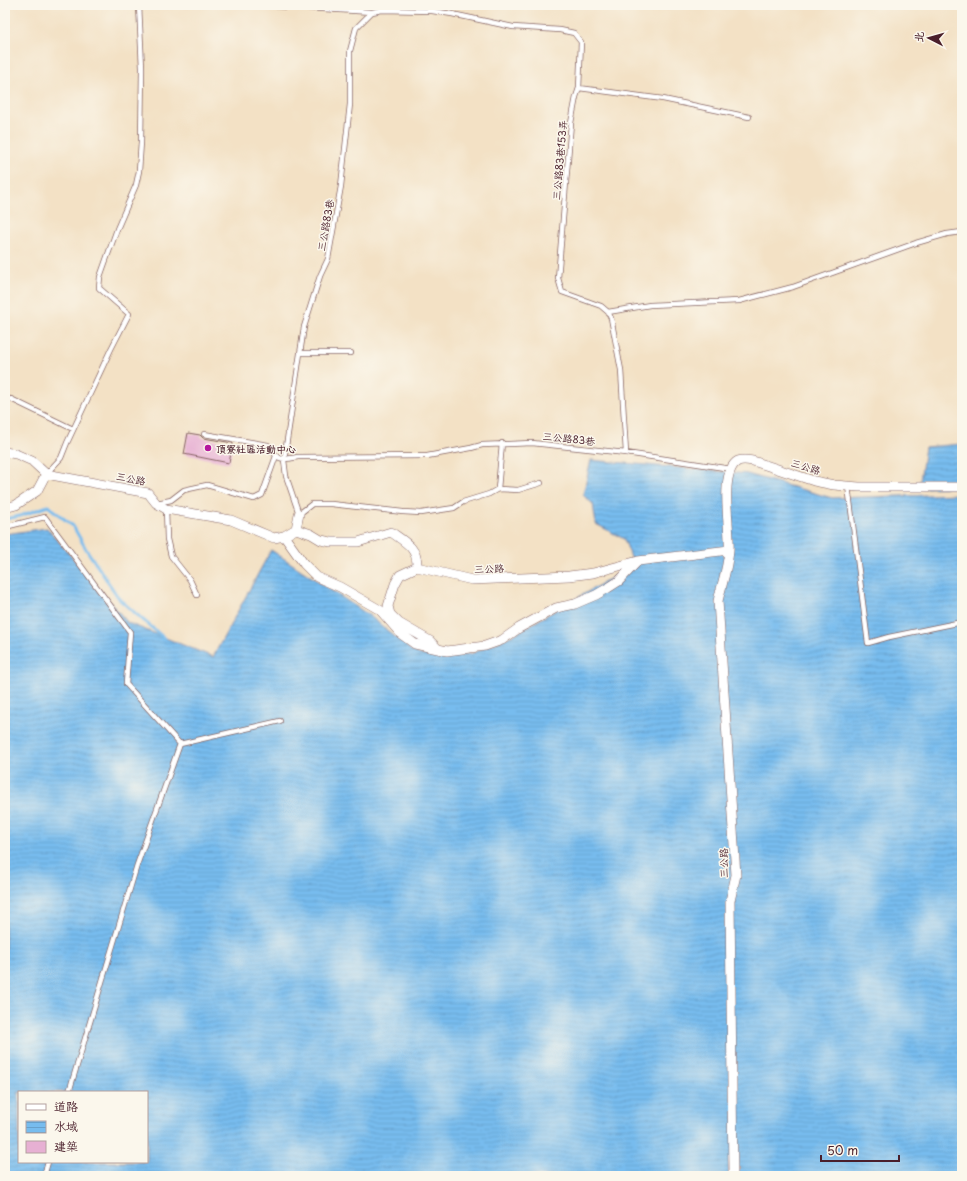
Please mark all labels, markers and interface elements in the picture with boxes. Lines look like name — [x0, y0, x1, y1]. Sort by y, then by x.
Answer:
north arrow — [909, 18, 949, 58]
text: 北 — [910, 31, 928, 43]
street label: 三公路83巷153弄 — [548, 119, 570, 201]
street label: 三公路83巷 — [313, 197, 337, 252]
street label: 三公路83巷 — [542, 428, 597, 448]
place label: 頂寮社區活動中心 — [216, 441, 296, 456]
marker: 頂寮社區活動中心 — [203, 443, 213, 453]
street label: 三公路 — [789, 454, 823, 478]
street label: 三公路 — [115, 468, 147, 488]
street label: 三公路 — [474, 560, 504, 576]
street label: 三公路 — [715, 848, 731, 878]
legend — [18, 1091, 148, 1163]
text: 道路 — [54, 1097, 78, 1115]
text: 水域 — [54, 1117, 78, 1135]
text: 建築 — [54, 1137, 78, 1155]
scale bar — [821, 1137, 899, 1163]
text: 50 m — [827, 1141, 858, 1159]

